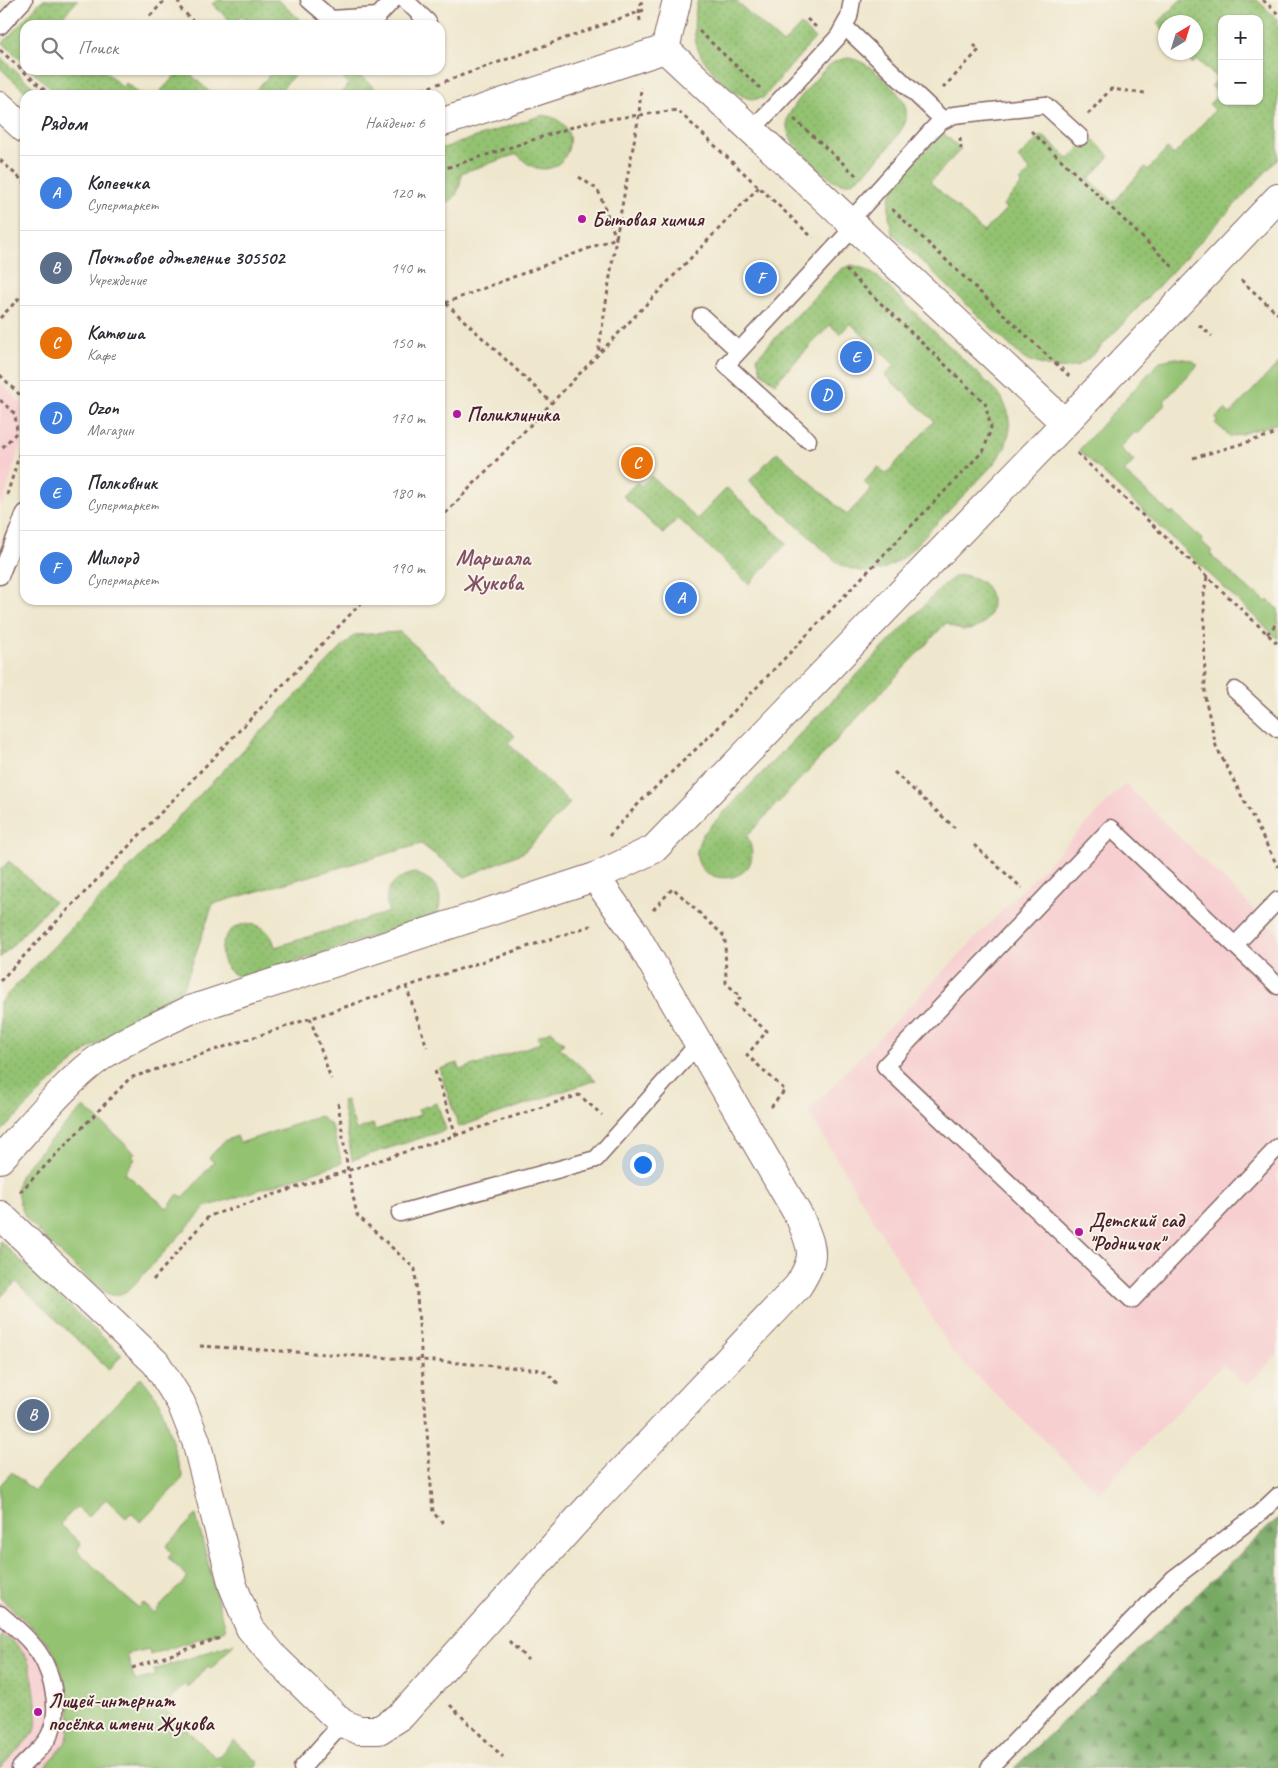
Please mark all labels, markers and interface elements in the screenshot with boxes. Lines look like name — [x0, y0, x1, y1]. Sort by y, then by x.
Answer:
north arrow — [1158, 15, 1203, 60]
map controls — [1218, 15, 1263, 105]
button: + — [1218, 15, 1263, 60]
search box — [20, 20, 445, 75]
icon: search — [38, 34, 66, 62]
text: Поиск — [78, 36, 118, 60]
button: − — [1218, 60, 1263, 105]
text: Рядом — [40, 110, 87, 136]
text: Найдено: 6 — [365, 113, 425, 133]
text: Копеечка — [87, 171, 149, 195]
text: A — [52, 183, 60, 203]
text: 120 m — [391, 183, 425, 203]
text: Супермаркет — [87, 195, 158, 215]
place label: Бытовая химия — [592, 207, 705, 232]
marker: Бытовая химия — [576, 213, 588, 225]
text: Почтовое одтеление 305502 — [87, 246, 285, 270]
text: B — [52, 258, 60, 278]
text: 140 m — [391, 258, 425, 278]
pin: F — [745, 259, 777, 297]
text: Учреждение — [87, 270, 146, 290]
text: Катюша — [87, 321, 144, 345]
text: C — [52, 333, 60, 353]
text: 150 m — [391, 333, 425, 353]
pin: E — [840, 338, 872, 376]
text: Кафе — [87, 345, 115, 365]
pin: D — [811, 376, 843, 414]
text: Ozon — [87, 396, 119, 420]
place label: Поликлиника — [467, 402, 560, 427]
text: D — [51, 408, 61, 428]
text: 170 m — [391, 408, 425, 428]
marker: Поликлиника — [451, 408, 463, 420]
text: Магазин — [87, 420, 134, 440]
pin: C — [621, 444, 653, 482]
text: Полковник — [87, 471, 157, 495]
text: E — [52, 483, 60, 503]
text: 180 m — [391, 483, 425, 503]
text: Супермаркет — [87, 495, 158, 515]
district label: Маршала Жукова — [456, 544, 533, 597]
text: Милорд — [87, 546, 138, 570]
text: F — [52, 558, 60, 578]
text: 190 m — [391, 558, 425, 578]
text: Супермаркет — [87, 570, 158, 590]
pin: A — [665, 579, 697, 617]
your location — [630, 1152, 656, 1178]
place label: Детский сад "Родничок" — [1089, 1208, 1186, 1256]
marker: Детский сад "Родничок" — [1073, 1226, 1085, 1238]
pin: B — [17, 1396, 49, 1434]
place label: Лицей-интернат посёлка имени Жукова — [48, 1688, 215, 1737]
marker: Лицей-интернат посёлка имени Жукова — [32, 1706, 44, 1718]

